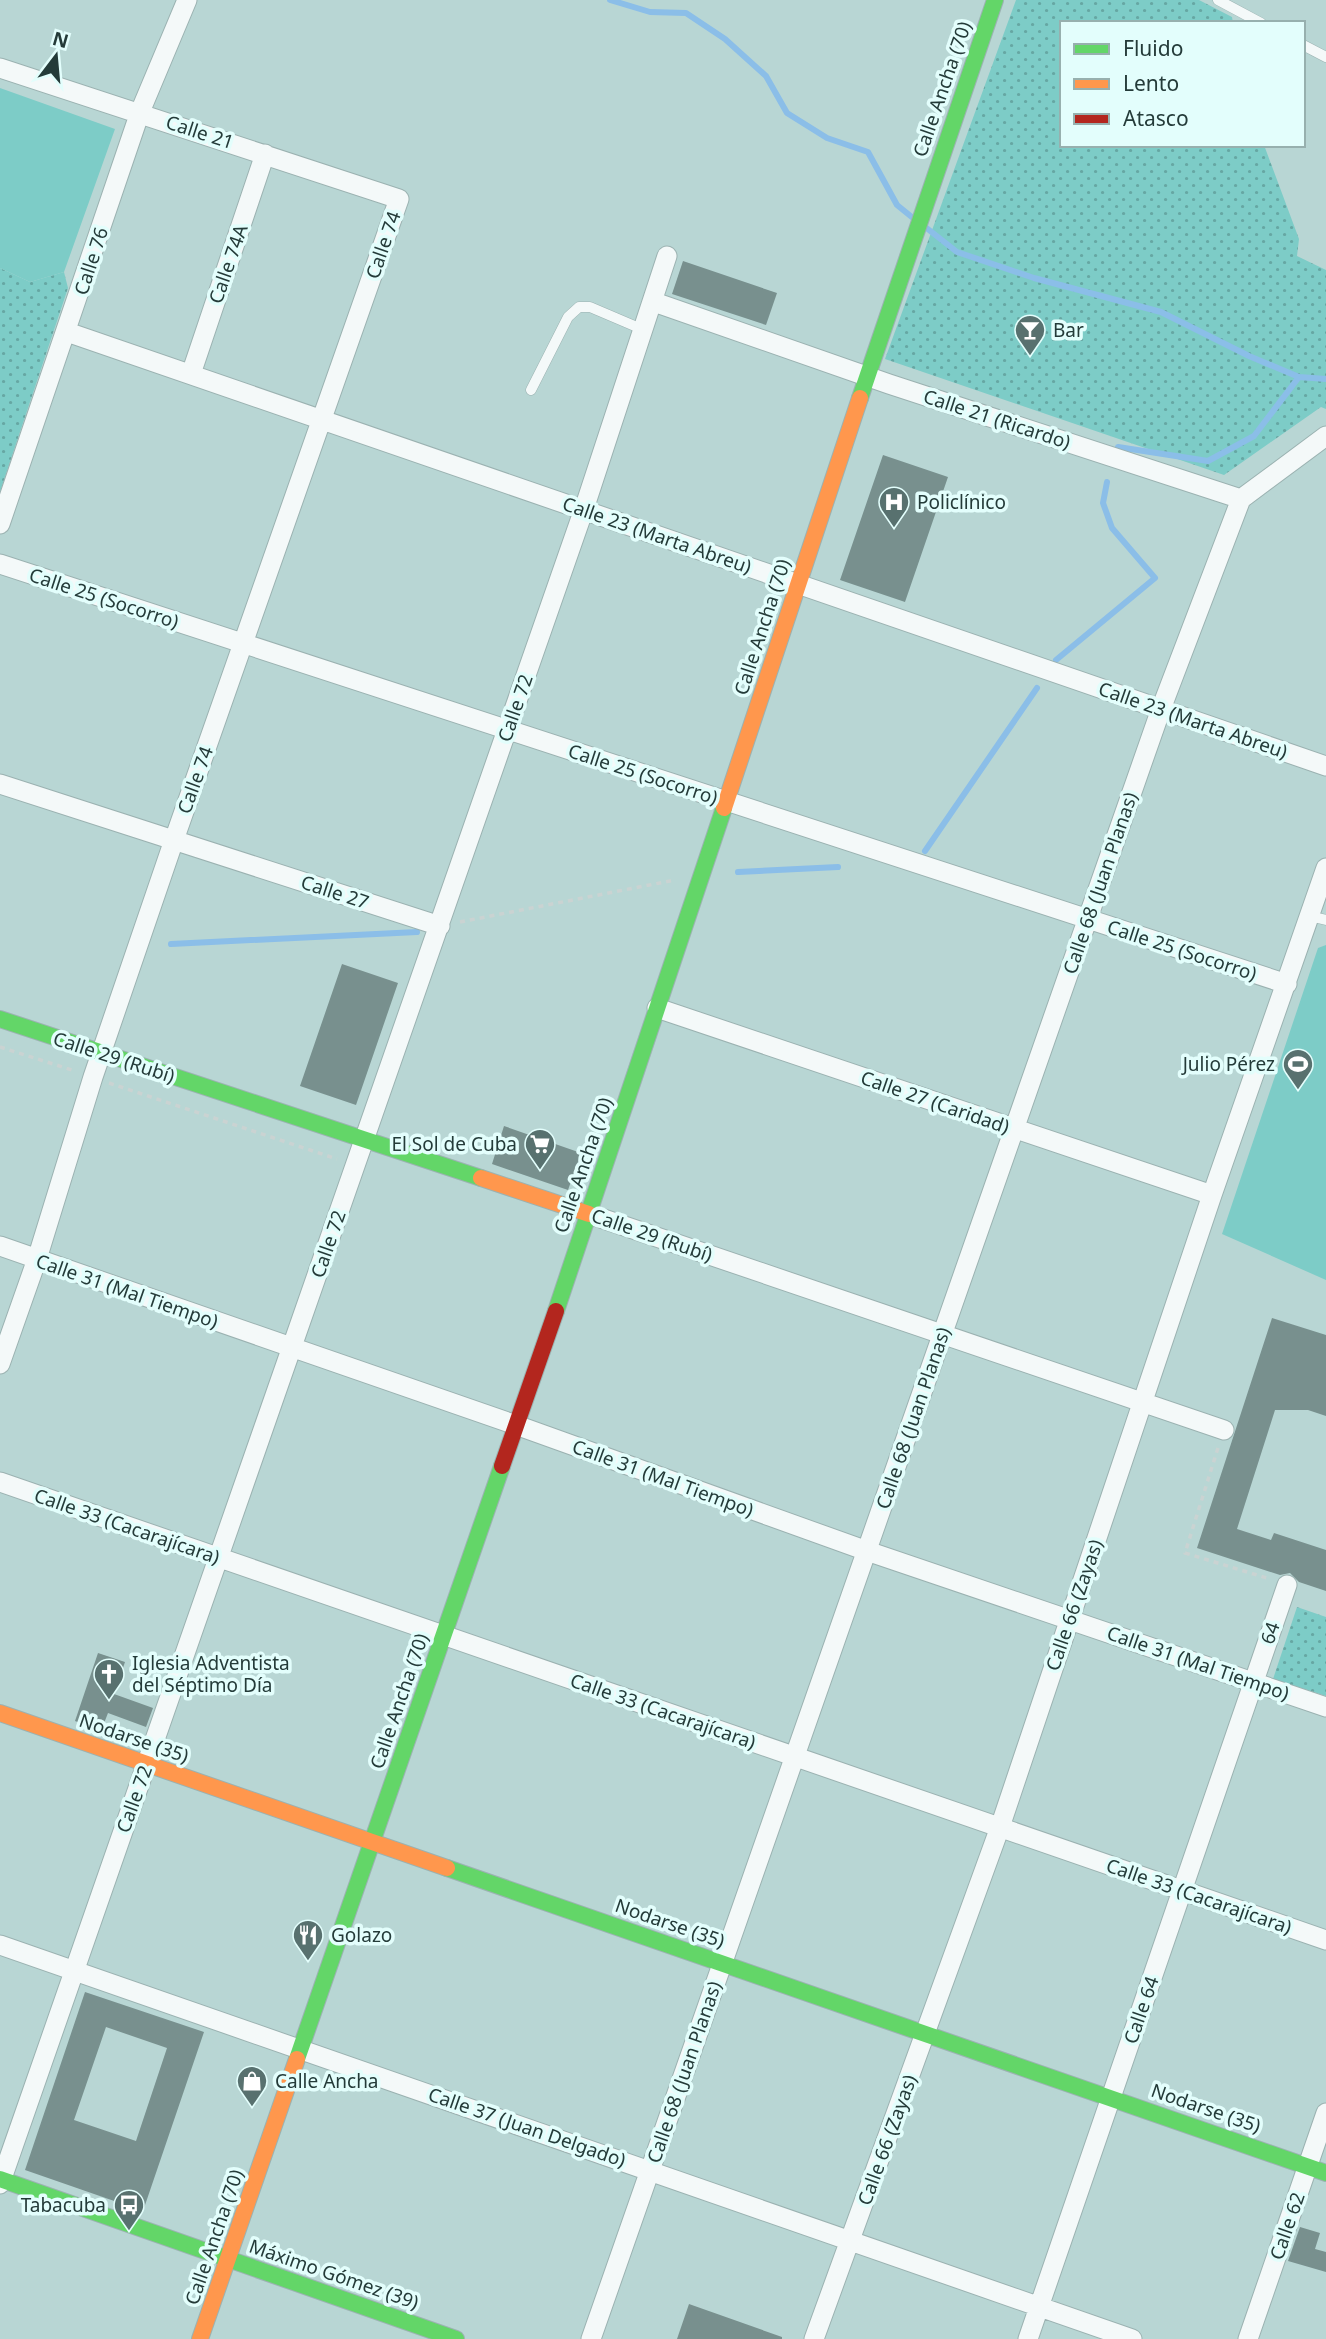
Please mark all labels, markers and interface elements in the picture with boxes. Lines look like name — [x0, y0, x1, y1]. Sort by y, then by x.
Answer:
street label: Calle Ancha (70) — [907, 18, 977, 160]
north arrow — [21, 21, 91, 91]
legend — [1060, 21, 1305, 147]
text: N — [50, 25, 72, 54]
text: Fluido — [1123, 34, 1183, 62]
text: Lento — [1123, 69, 1179, 97]
text: Atasco — [1123, 104, 1189, 132]
street label: Calle 21 — [163, 109, 237, 155]
street label: Calle 74 — [359, 208, 407, 282]
street label: Calle 74A — [202, 220, 254, 307]
street label: Calle 76 — [68, 224, 114, 298]
bar icon: Bar — [1013, 313, 1047, 357]
place label: Bar — [1053, 317, 1084, 343]
street label: Calle 21 (Ricardo) — [920, 383, 1074, 455]
hospital icon: Policlínico — [877, 485, 911, 529]
place label: Policlínico — [917, 489, 1006, 515]
street label: Calle 23 (Marta Abreu) — [559, 490, 755, 580]
street label: Calle Ancha (70) — [728, 556, 796, 698]
street label: Calle 25 (Socorro) — [26, 562, 182, 634]
street label: Calle 72 — [491, 671, 539, 745]
street label: Calle 23 (Marta Abreu) — [1095, 675, 1291, 765]
street label: Calle 25 (Socorro) — [565, 738, 721, 810]
street label: Calle 74 — [171, 743, 219, 817]
street label: Calle 68 (Juan Planas) — [1057, 789, 1143, 977]
street label: Calle 27 — [298, 869, 372, 915]
street label: Calle 25 (Socorro) — [1104, 914, 1260, 986]
street label: Calle 29 (Rubí) — [50, 1025, 178, 1089]
sports icon: Julio Pérez — [1281, 1047, 1315, 1091]
place label: Julio Pérez — [1181, 1051, 1275, 1077]
street label: Calle 27 (Caridad) — [857, 1064, 1013, 1140]
street label: Calle Ancha (70) — [548, 1094, 618, 1236]
supermarket icon: El Sol de Cuba — [523, 1127, 557, 1171]
place label: El Sol de Cuba — [391, 1131, 517, 1157]
street label: Calle 29 (Rubí) — [588, 1202, 716, 1268]
street label: Calle 72 — [304, 1207, 352, 1281]
street label: Calle 31 (Mal Tiempo) — [32, 1248, 222, 1334]
street label: Calle 68 (Juan Planas) — [870, 1324, 956, 1512]
street label: Calle 31 (Mal Tiempo) — [569, 1433, 757, 1523]
street label: Calle 33 (Cacarajícara) — [31, 1482, 223, 1570]
street label: Calle 66 (Zayas) — [1039, 1536, 1109, 1674]
street label: 64 — [1254, 1618, 1286, 1648]
street label: Calle 31 (Mal Tiempo) — [1103, 1620, 1293, 1706]
street label: Calle Ancha (70) — [364, 1630, 434, 1772]
place label: Iglesia Adventista del Séptimo Día — [132, 1650, 290, 1698]
church icon: Iglesia Adventista del Séptimo Día — [92, 1657, 126, 1701]
street label: Calle 33 (Cacarajícara) — [567, 1667, 759, 1755]
street label: Nodarse (35) — [76, 1707, 192, 1769]
street label: Calle 72 — [110, 1762, 158, 1836]
street label: Calle 33 (Cacarajícara) — [1103, 1852, 1295, 1940]
street label: Nodarse (35) — [612, 1892, 728, 1954]
restaurant icon: Golazo — [291, 1918, 325, 1962]
place label: Golazo — [331, 1922, 392, 1948]
street label: Calle 64 — [1117, 1973, 1165, 2047]
street label: Calle 68 (Juan Planas) — [641, 1978, 727, 2166]
shop icon: Calle Ancha — [235, 2064, 269, 2108]
place label: Calle Ancha — [275, 2068, 379, 2094]
street label: Calle 66 (Zayas) — [851, 2071, 923, 2209]
street label: Nodarse (35) — [1148, 2077, 1264, 2139]
street label: Calle 37 (Juan Delgado) — [425, 2081, 629, 2173]
street label: Calle Ancha (70) — [179, 2166, 249, 2308]
bus stop icon: Tabacuba — [112, 2188, 146, 2232]
street label: Calle 62 — [1263, 2189, 1311, 2263]
place label: Tabacuba — [21, 2192, 106, 2218]
street label: Máximo Gómez (39) — [246, 2233, 422, 2315]

